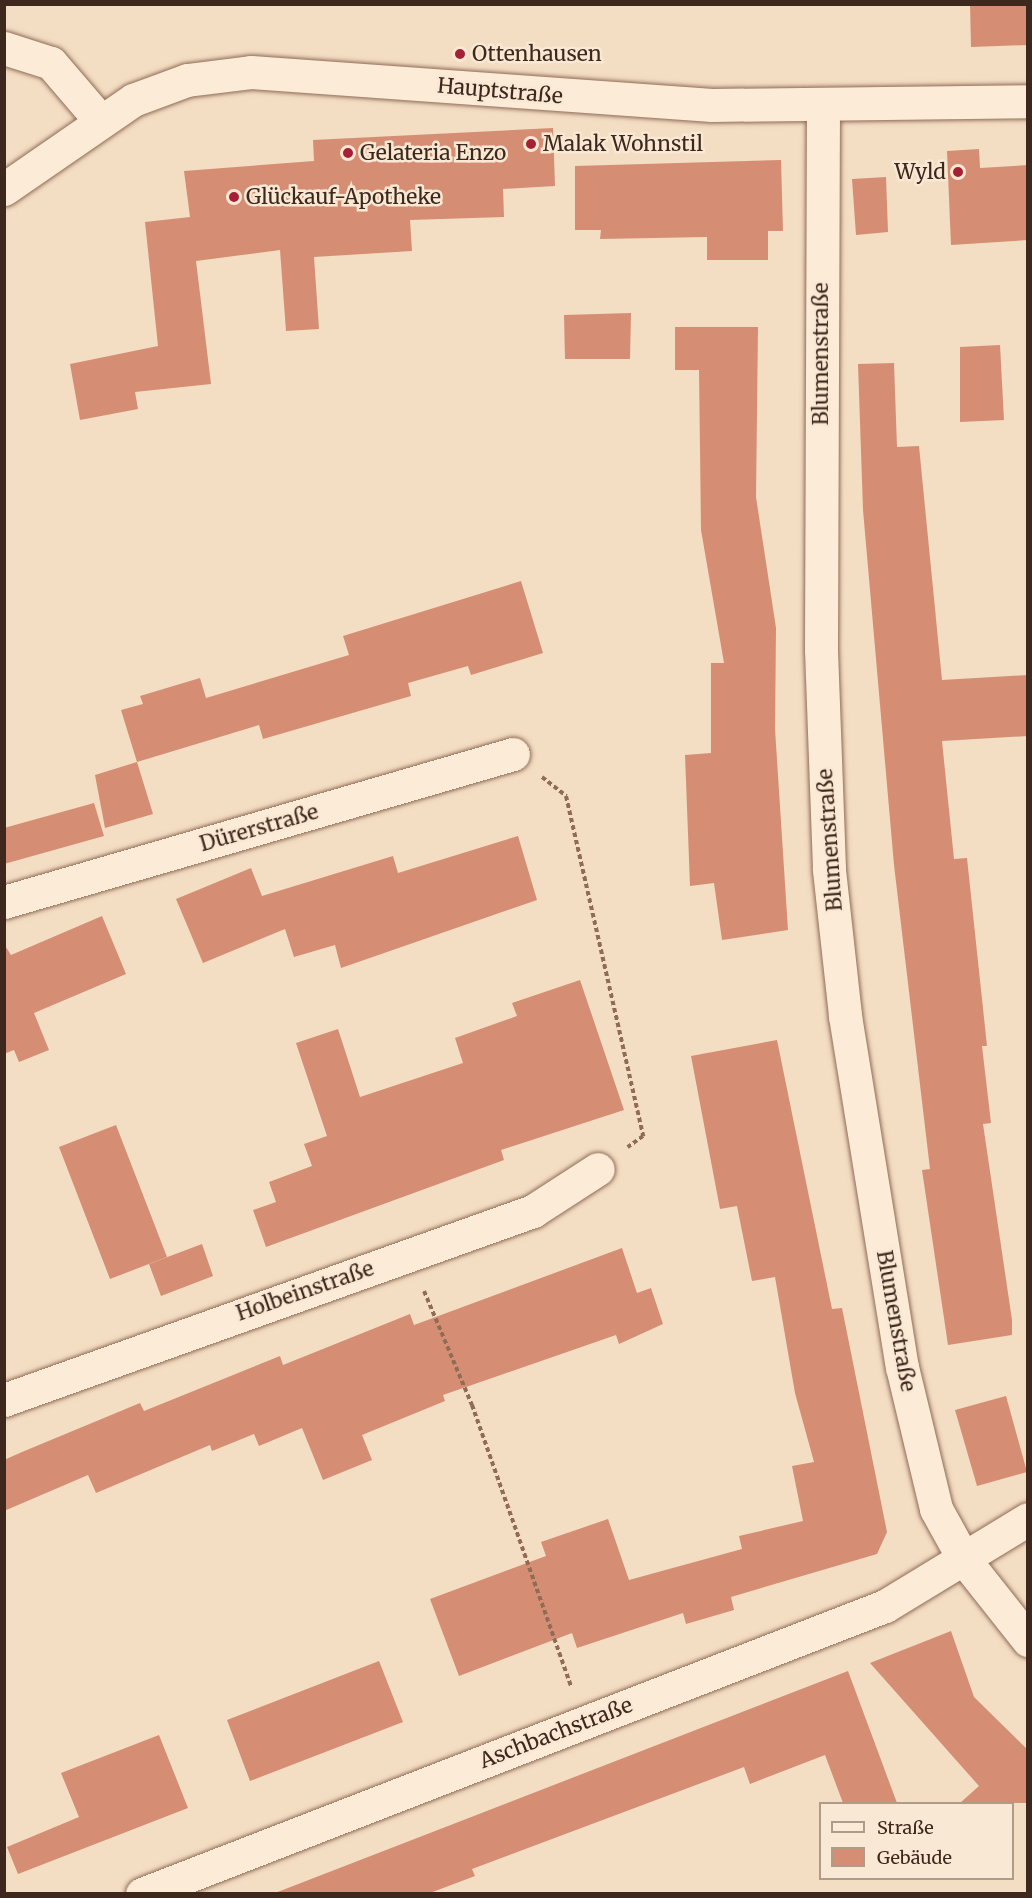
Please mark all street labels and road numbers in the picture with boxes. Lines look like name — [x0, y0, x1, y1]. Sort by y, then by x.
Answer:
street label: Hauptstraße — [436, 73, 564, 109]
street label: Blumenstraße — [808, 282, 834, 426]
street label: Blumenstraße — [812, 768, 848, 912]
street label: Dürerstraße — [197, 799, 321, 857]
street label: Blumenstraße — [871, 1248, 921, 1394]
street label: Holbeinstraße — [233, 1256, 377, 1326]
street label: Aschbachstraße — [476, 1692, 636, 1774]

